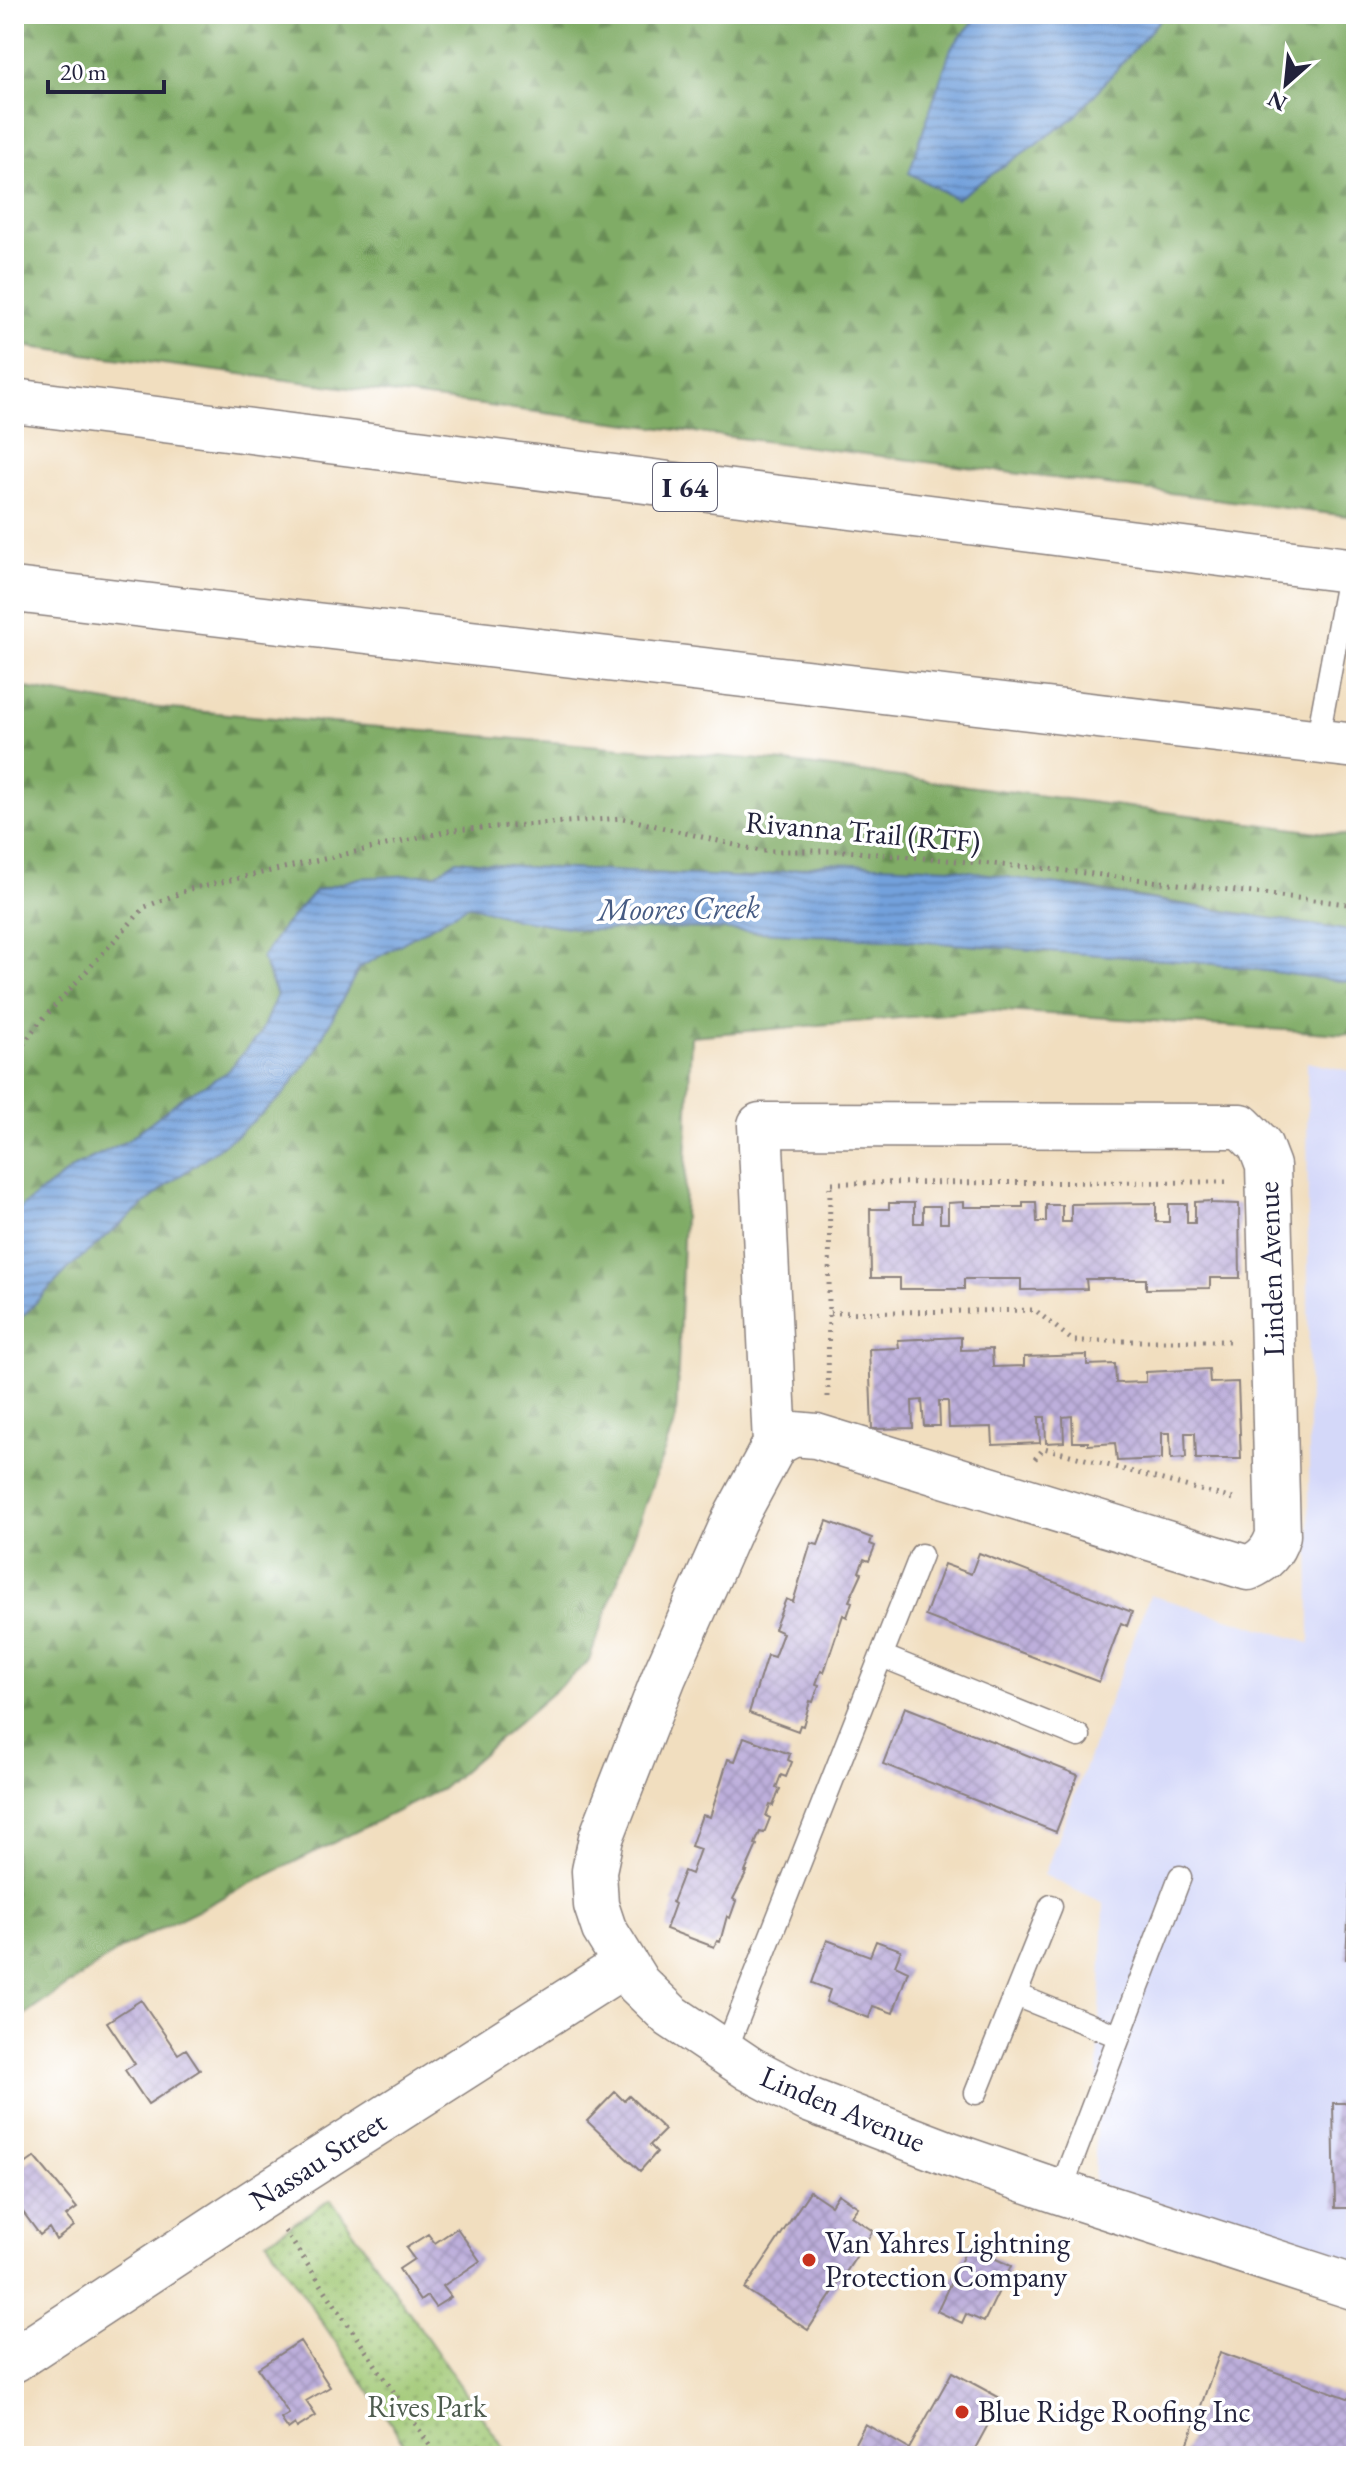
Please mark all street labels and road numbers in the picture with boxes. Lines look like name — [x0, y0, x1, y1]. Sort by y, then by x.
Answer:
road number: I 64 — [653, 463, 717, 511]
street label: Rivanna Trail (RTF) — [744, 802, 982, 861]
street label: Linden Avenue — [1248, 1181, 1293, 1357]
street label: Linden Avenue — [755, 2056, 932, 2161]
street label: Nassau Street — [242, 2102, 394, 2219]

